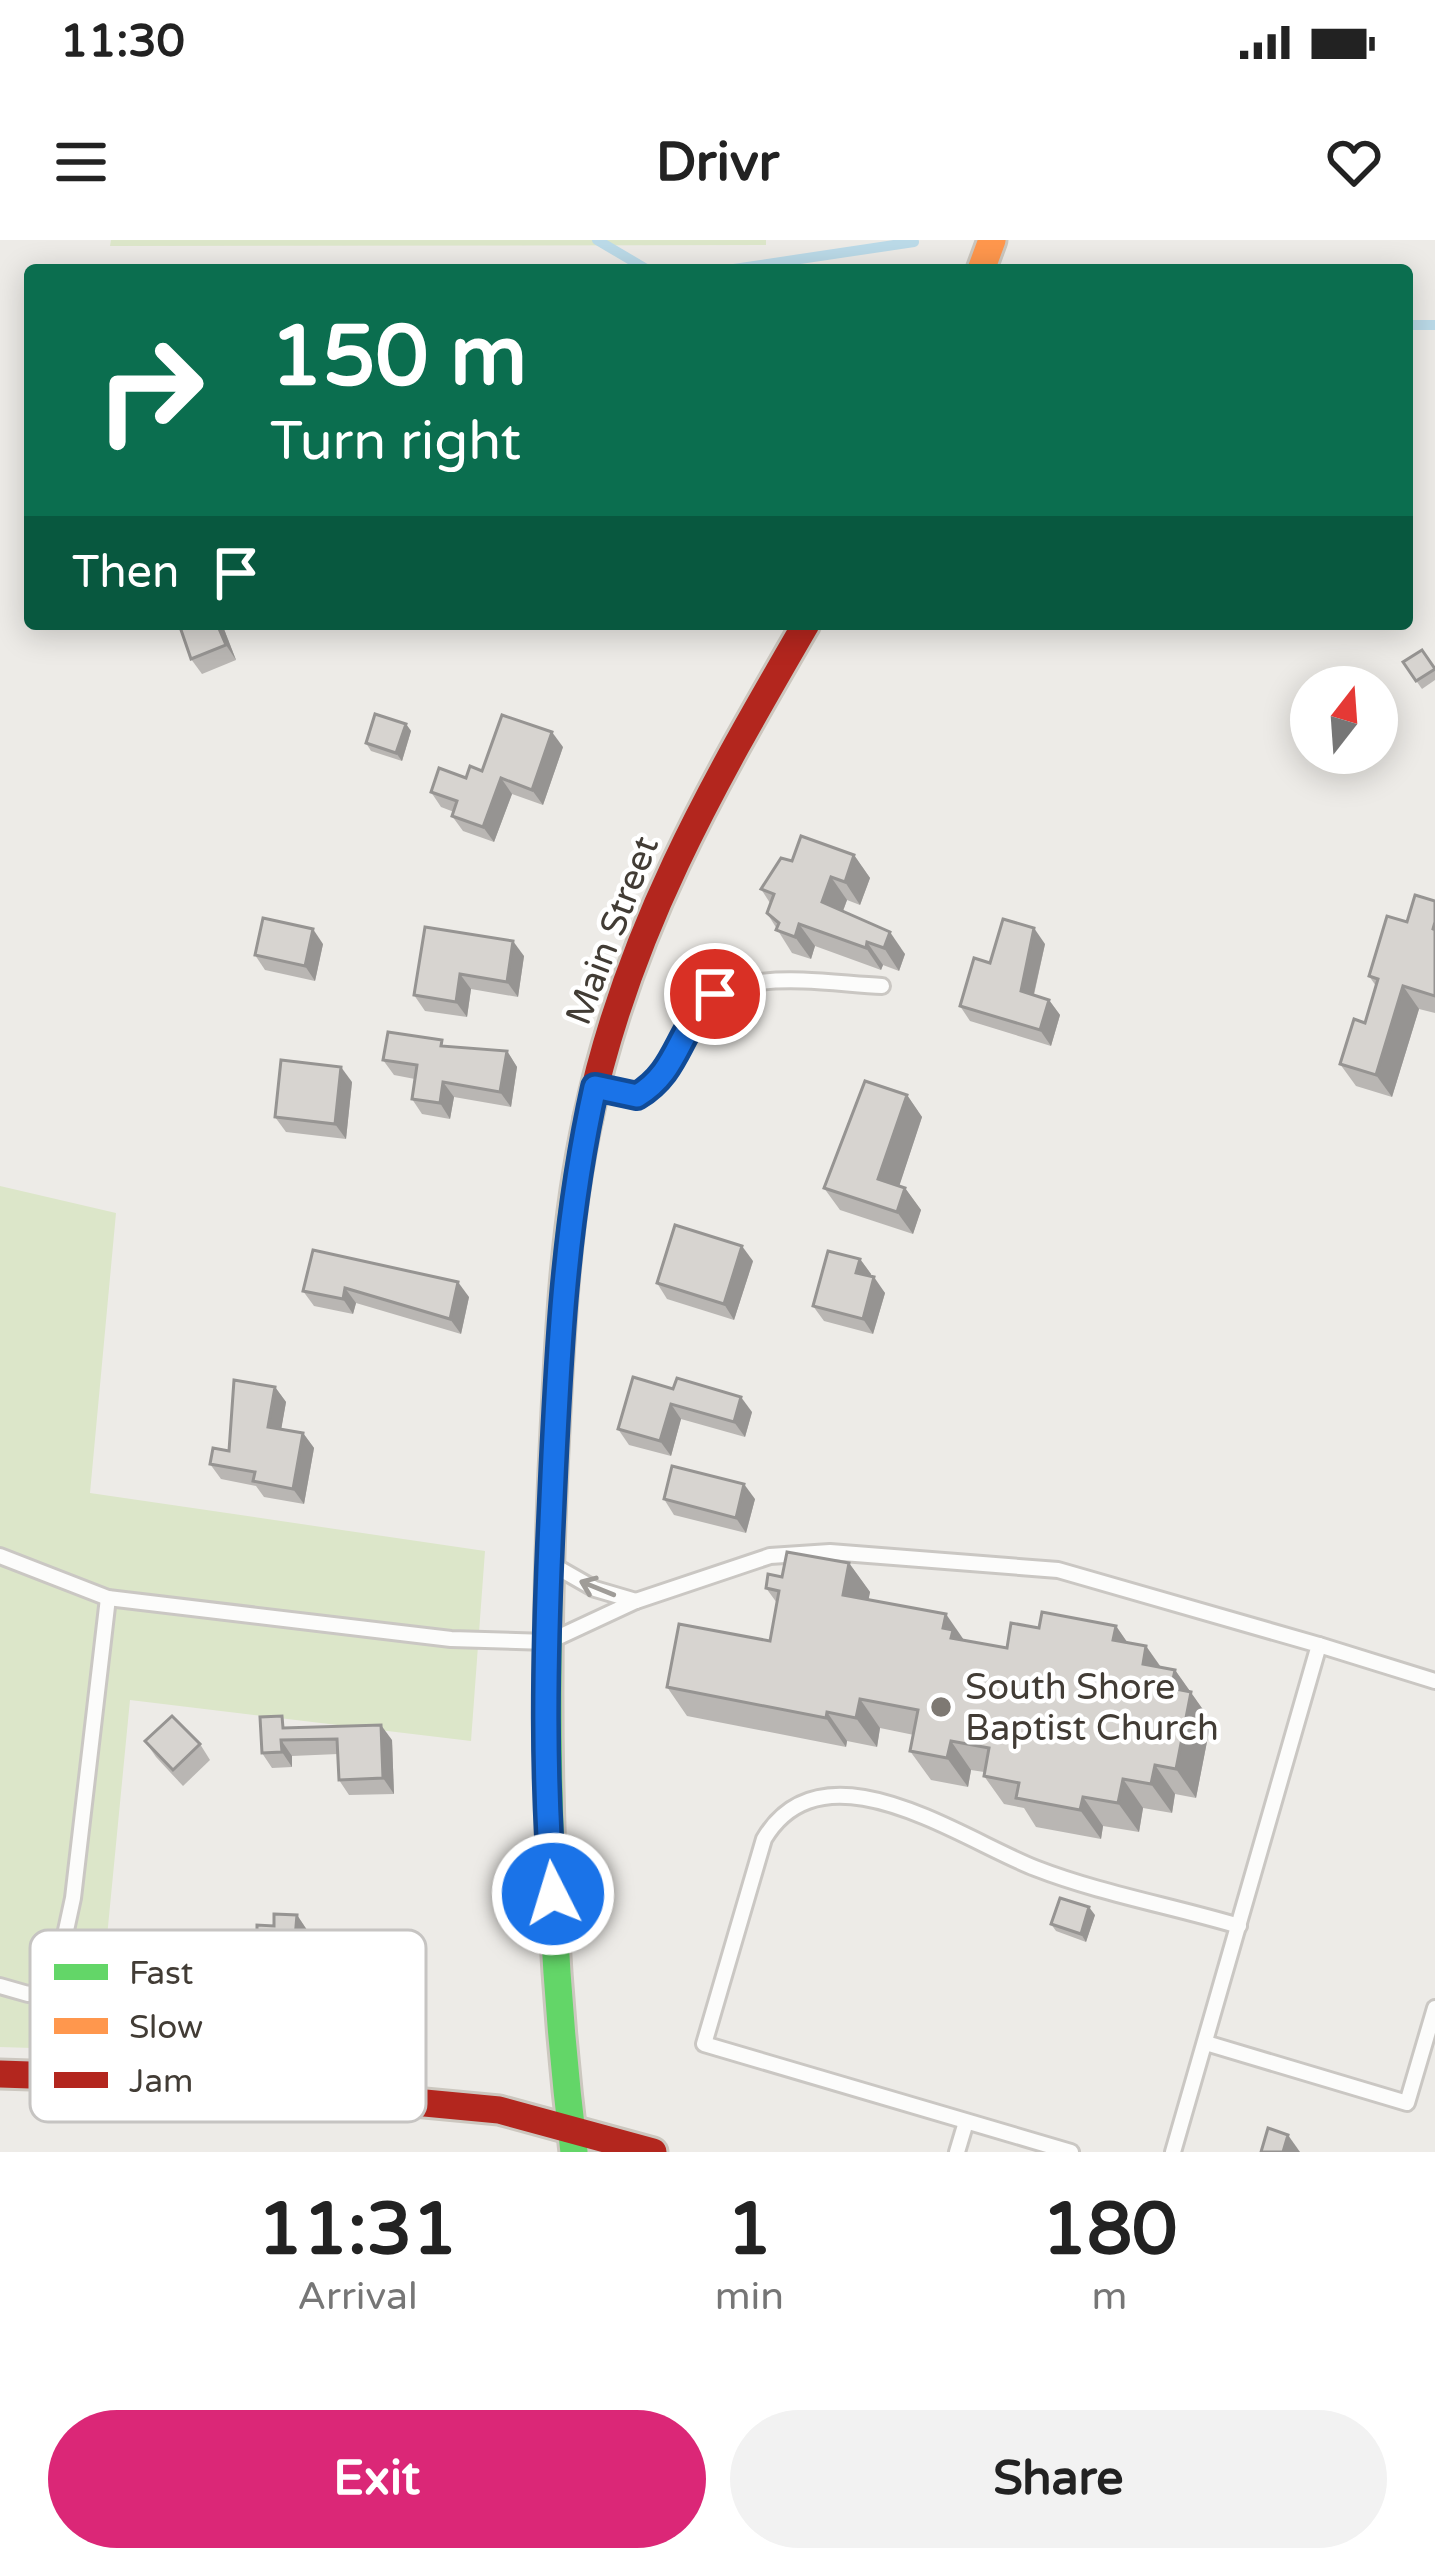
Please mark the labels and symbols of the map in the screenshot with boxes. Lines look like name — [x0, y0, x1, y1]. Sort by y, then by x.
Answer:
north arrow — [1290, 666, 1398, 774]
street label: Main Street — [557, 830, 668, 1031]
pin — [664, 943, 766, 1045]
one-way arrow — [579, 1575, 616, 1597]
place label: South Shore Baptist Church — [965, 1666, 1219, 1750]
marker: South Shore Baptist Church — [928, 1694, 954, 1720]
position arrow — [490, 1831, 616, 1957]
legend — [30, 1930, 426, 2122]
text: Fast — [129, 1954, 193, 1993]
text: Slow — [129, 2008, 203, 2047]
text: Jam — [129, 2062, 193, 2101]

